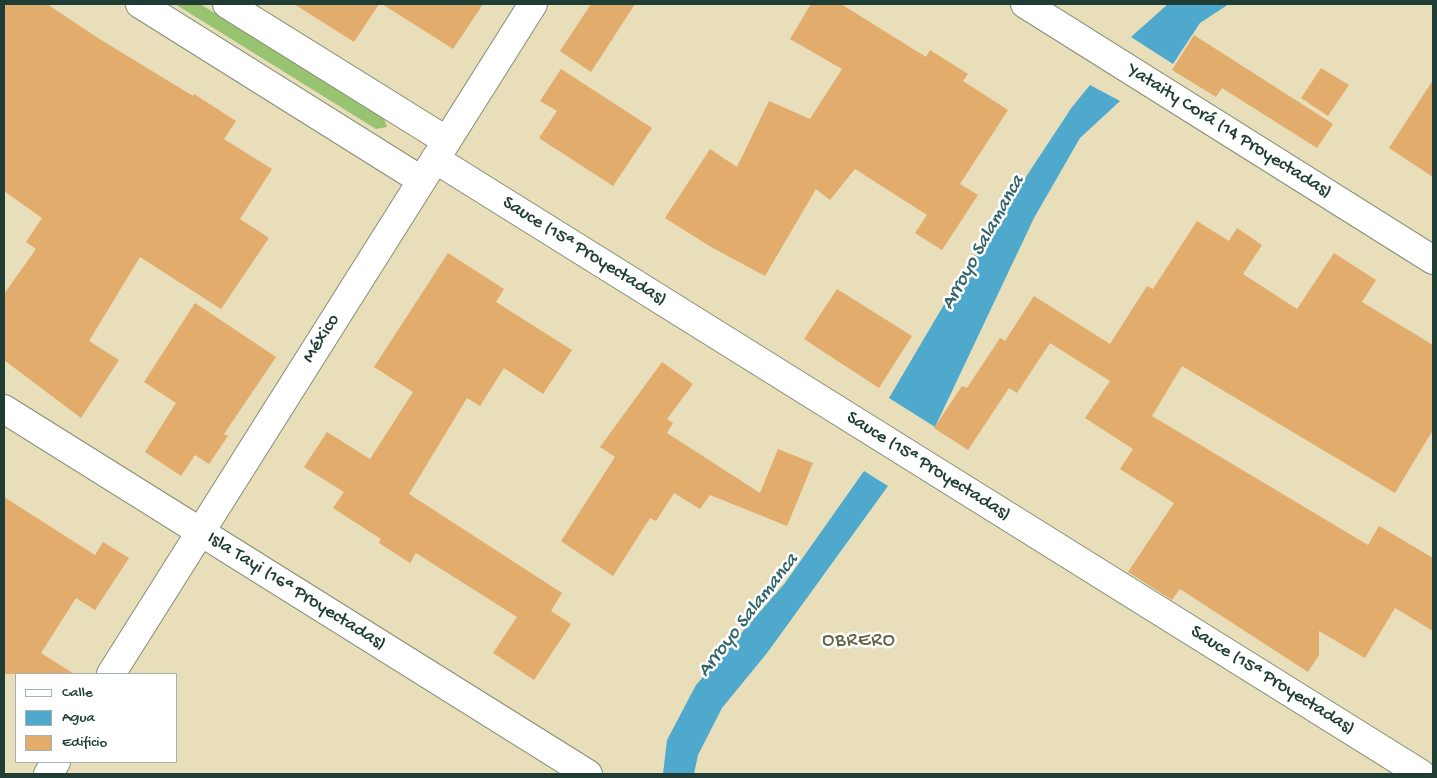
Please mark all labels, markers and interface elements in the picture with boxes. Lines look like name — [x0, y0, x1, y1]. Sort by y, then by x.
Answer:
street label: Yataity Corá (14 Proyectadas) — [1123, 60, 1335, 204]
water label: Arroyo Salamanca — [937, 172, 1031, 314]
street label: Sauce (15ª Proyectadas) — [498, 192, 670, 312]
street label: México — [298, 310, 346, 368]
street label: Sauce (15ª Proyectadas) — [842, 407, 1014, 527]
street label: Isla Tayi (16ª Proyectadas) — [202, 528, 390, 656]
water label: Arroyo Salamanca — [693, 550, 805, 682]
street label: Sauce (15ª Proyectadas) — [1186, 621, 1358, 741]
district label: OBRERO — [821, 630, 897, 654]
legend — [15, 673, 178, 763]
text: Calle — [62, 684, 93, 702]
text: Agua — [62, 709, 95, 727]
text: Edificio — [62, 734, 107, 752]

